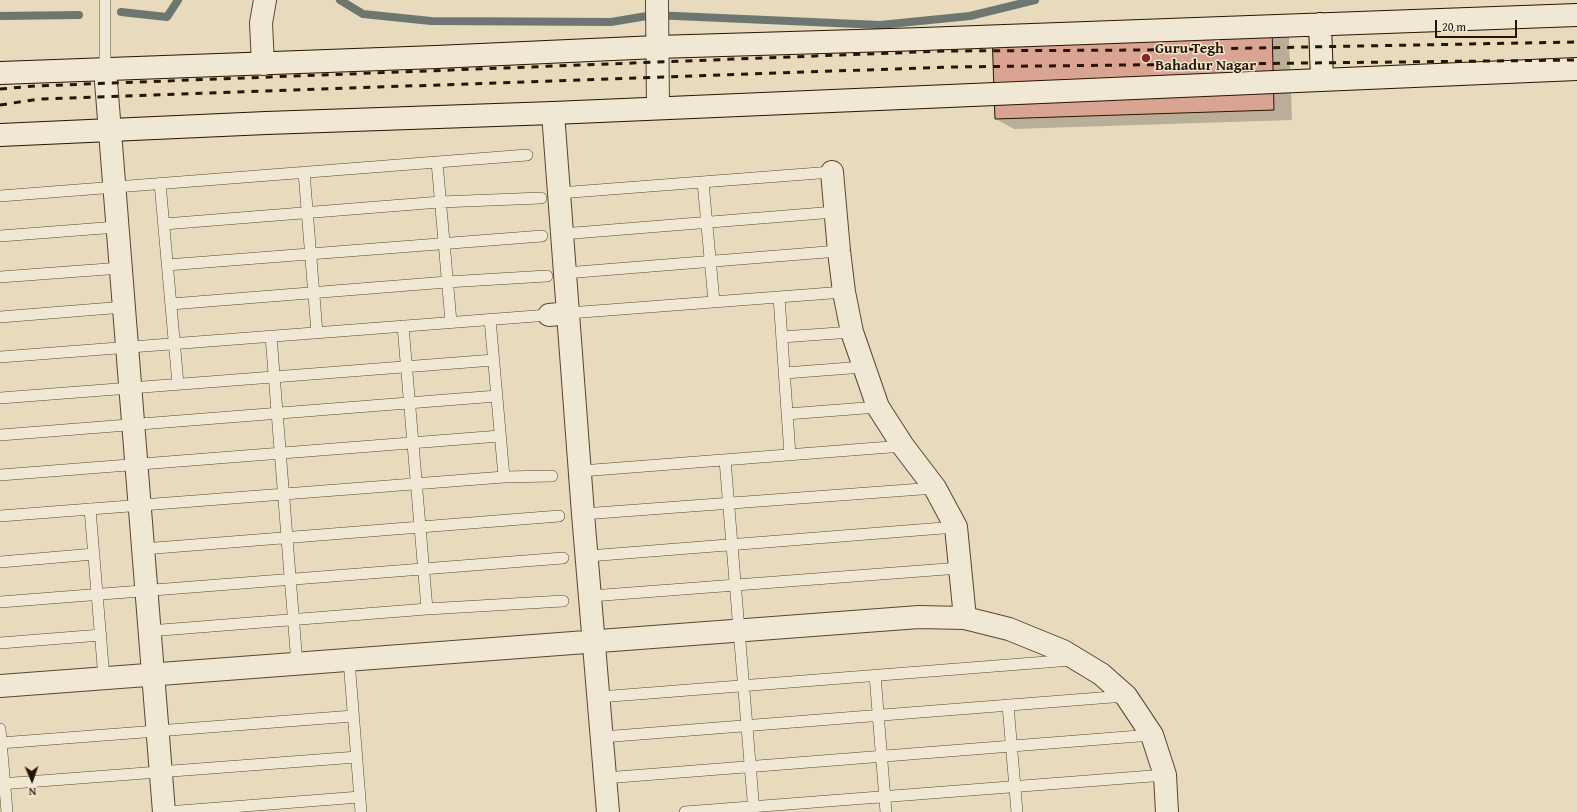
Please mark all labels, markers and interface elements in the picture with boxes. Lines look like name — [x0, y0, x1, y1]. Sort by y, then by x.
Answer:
scale bar — [1437, 12, 1519, 38]
text: 20 m — [1442, 18, 1466, 35]
place label: Guru Tegh Bahadur Nagar — [1155, 40, 1256, 75]
marker: Guru Tegh Bahadur Nagar — [1140, 52, 1152, 64]
north arrow — [12, 760, 52, 800]
text: N — [28, 784, 36, 800]

